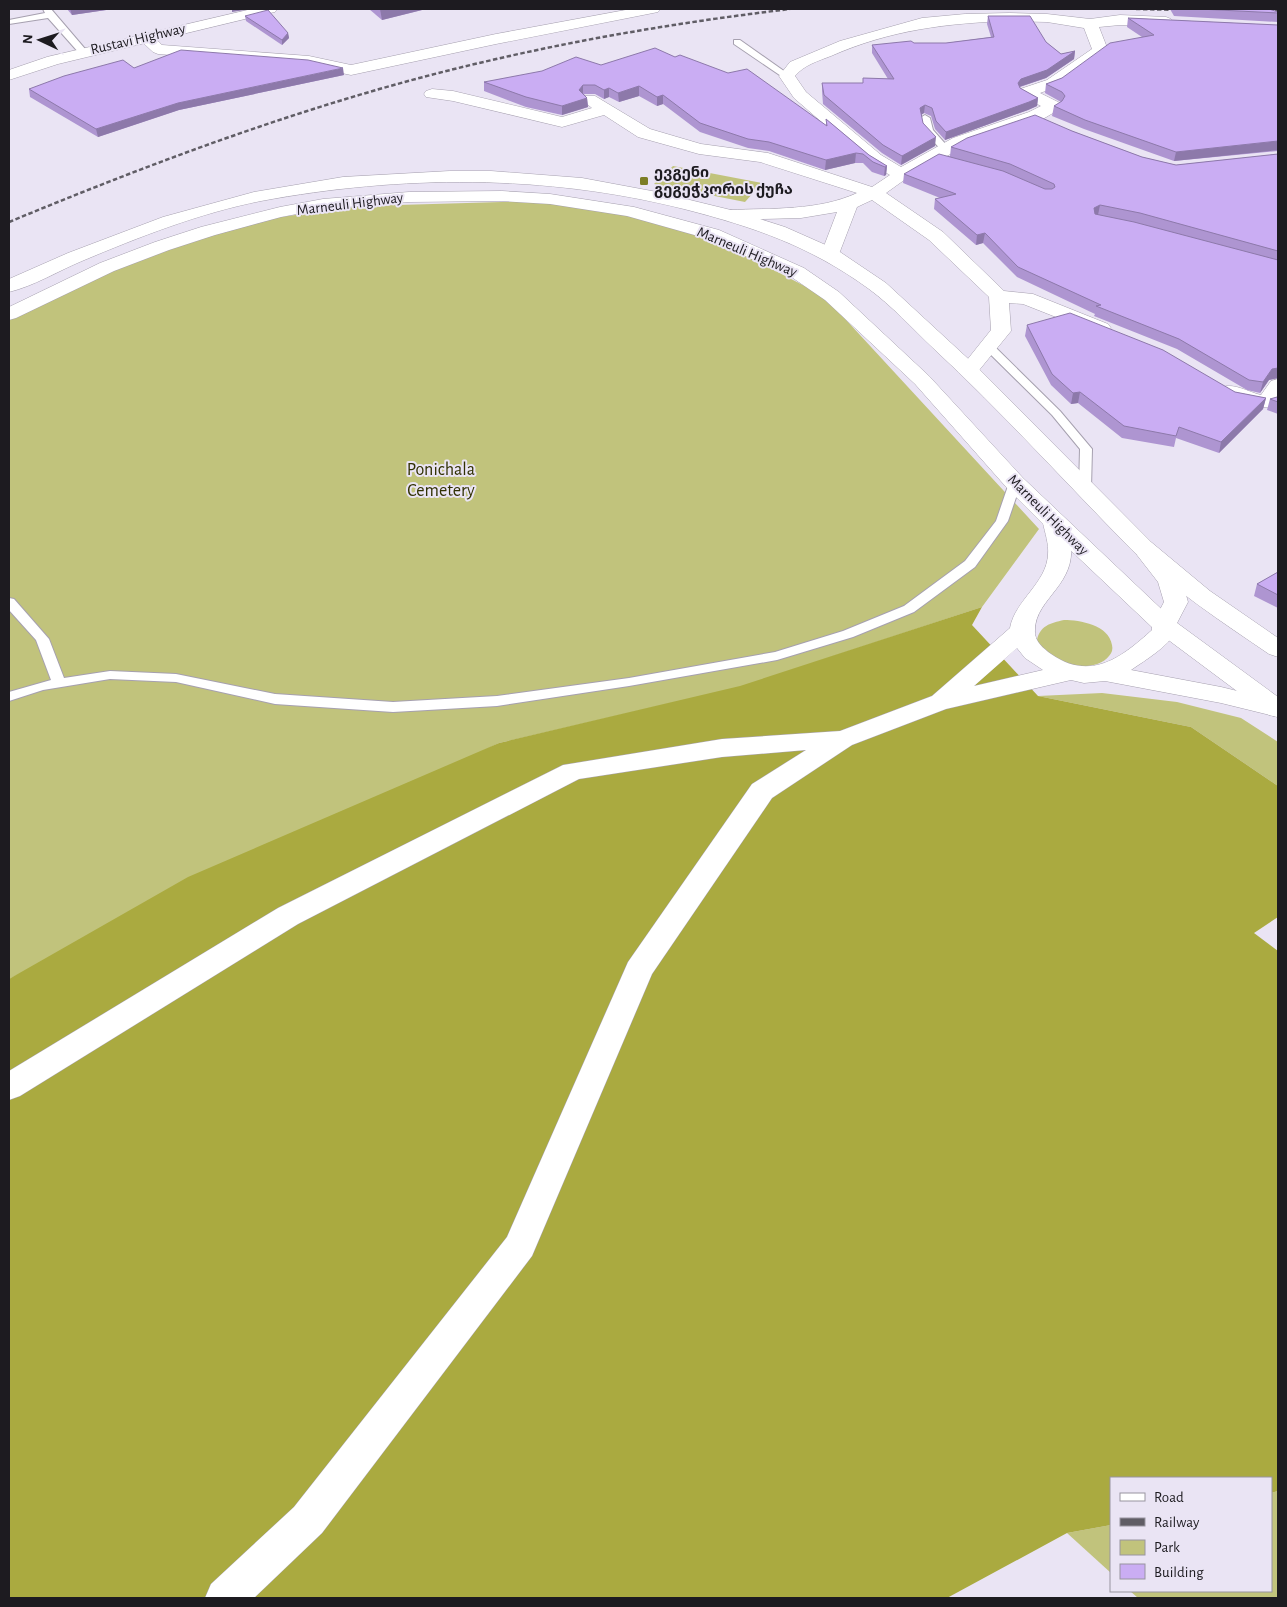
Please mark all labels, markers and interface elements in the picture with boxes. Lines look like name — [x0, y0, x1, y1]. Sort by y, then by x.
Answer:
north arrow — [15, 15, 65, 65]
street label: Rustavi Highway — [89, 21, 187, 57]
text: N — [21, 34, 35, 45]
place label: ევგენი გეგეჭკორის ქუჩა — [654, 165, 793, 198]
marker: ევგენი გეგეჭკორის ქუჩა — [638, 175, 650, 187]
street label: Marneuli Highway — [296, 190, 405, 218]
street label: Marneuli Highway — [695, 224, 800, 280]
park label: Ponichala Cemetery — [407, 461, 475, 500]
street label: Marneuli Highway — [1005, 472, 1092, 559]
legend — [1110, 1477, 1272, 1592]
text: Road — [1154, 1490, 1184, 1505]
text: Railway — [1154, 1515, 1200, 1530]
text: Park — [1154, 1540, 1180, 1555]
text: Building — [1154, 1565, 1204, 1580]

